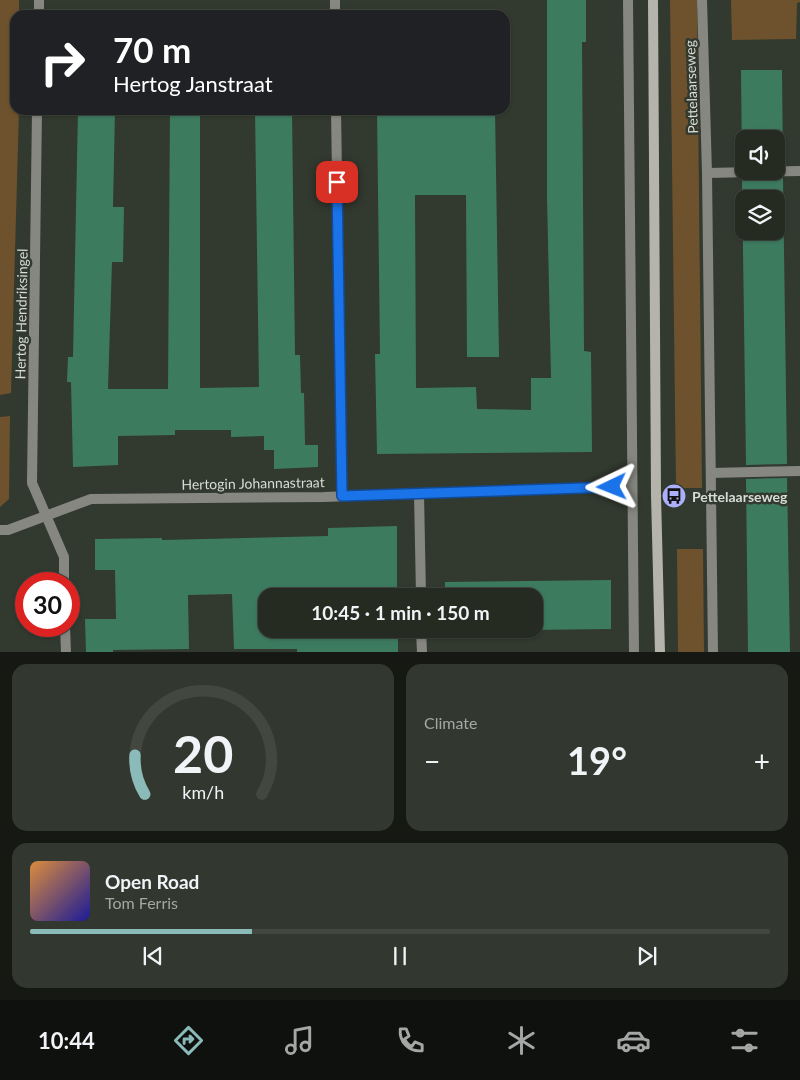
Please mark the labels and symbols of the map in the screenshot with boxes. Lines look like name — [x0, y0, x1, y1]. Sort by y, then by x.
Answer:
street label: Pettelaarseweg — [681, 40, 701, 134]
pin — [316, 161, 358, 203]
street label: Hertog Hendriksingel — [11, 248, 31, 380]
position arrow — [585, 460, 637, 512]
street label: Hertogin Johannastraat — [181, 473, 325, 493]
bus stop icon: Pettelaarseweg — [661, 483, 687, 509]
place label: Pettelaarseweg — [692, 488, 788, 505]
speed limit sign: 30 — [15, 572, 80, 637]

